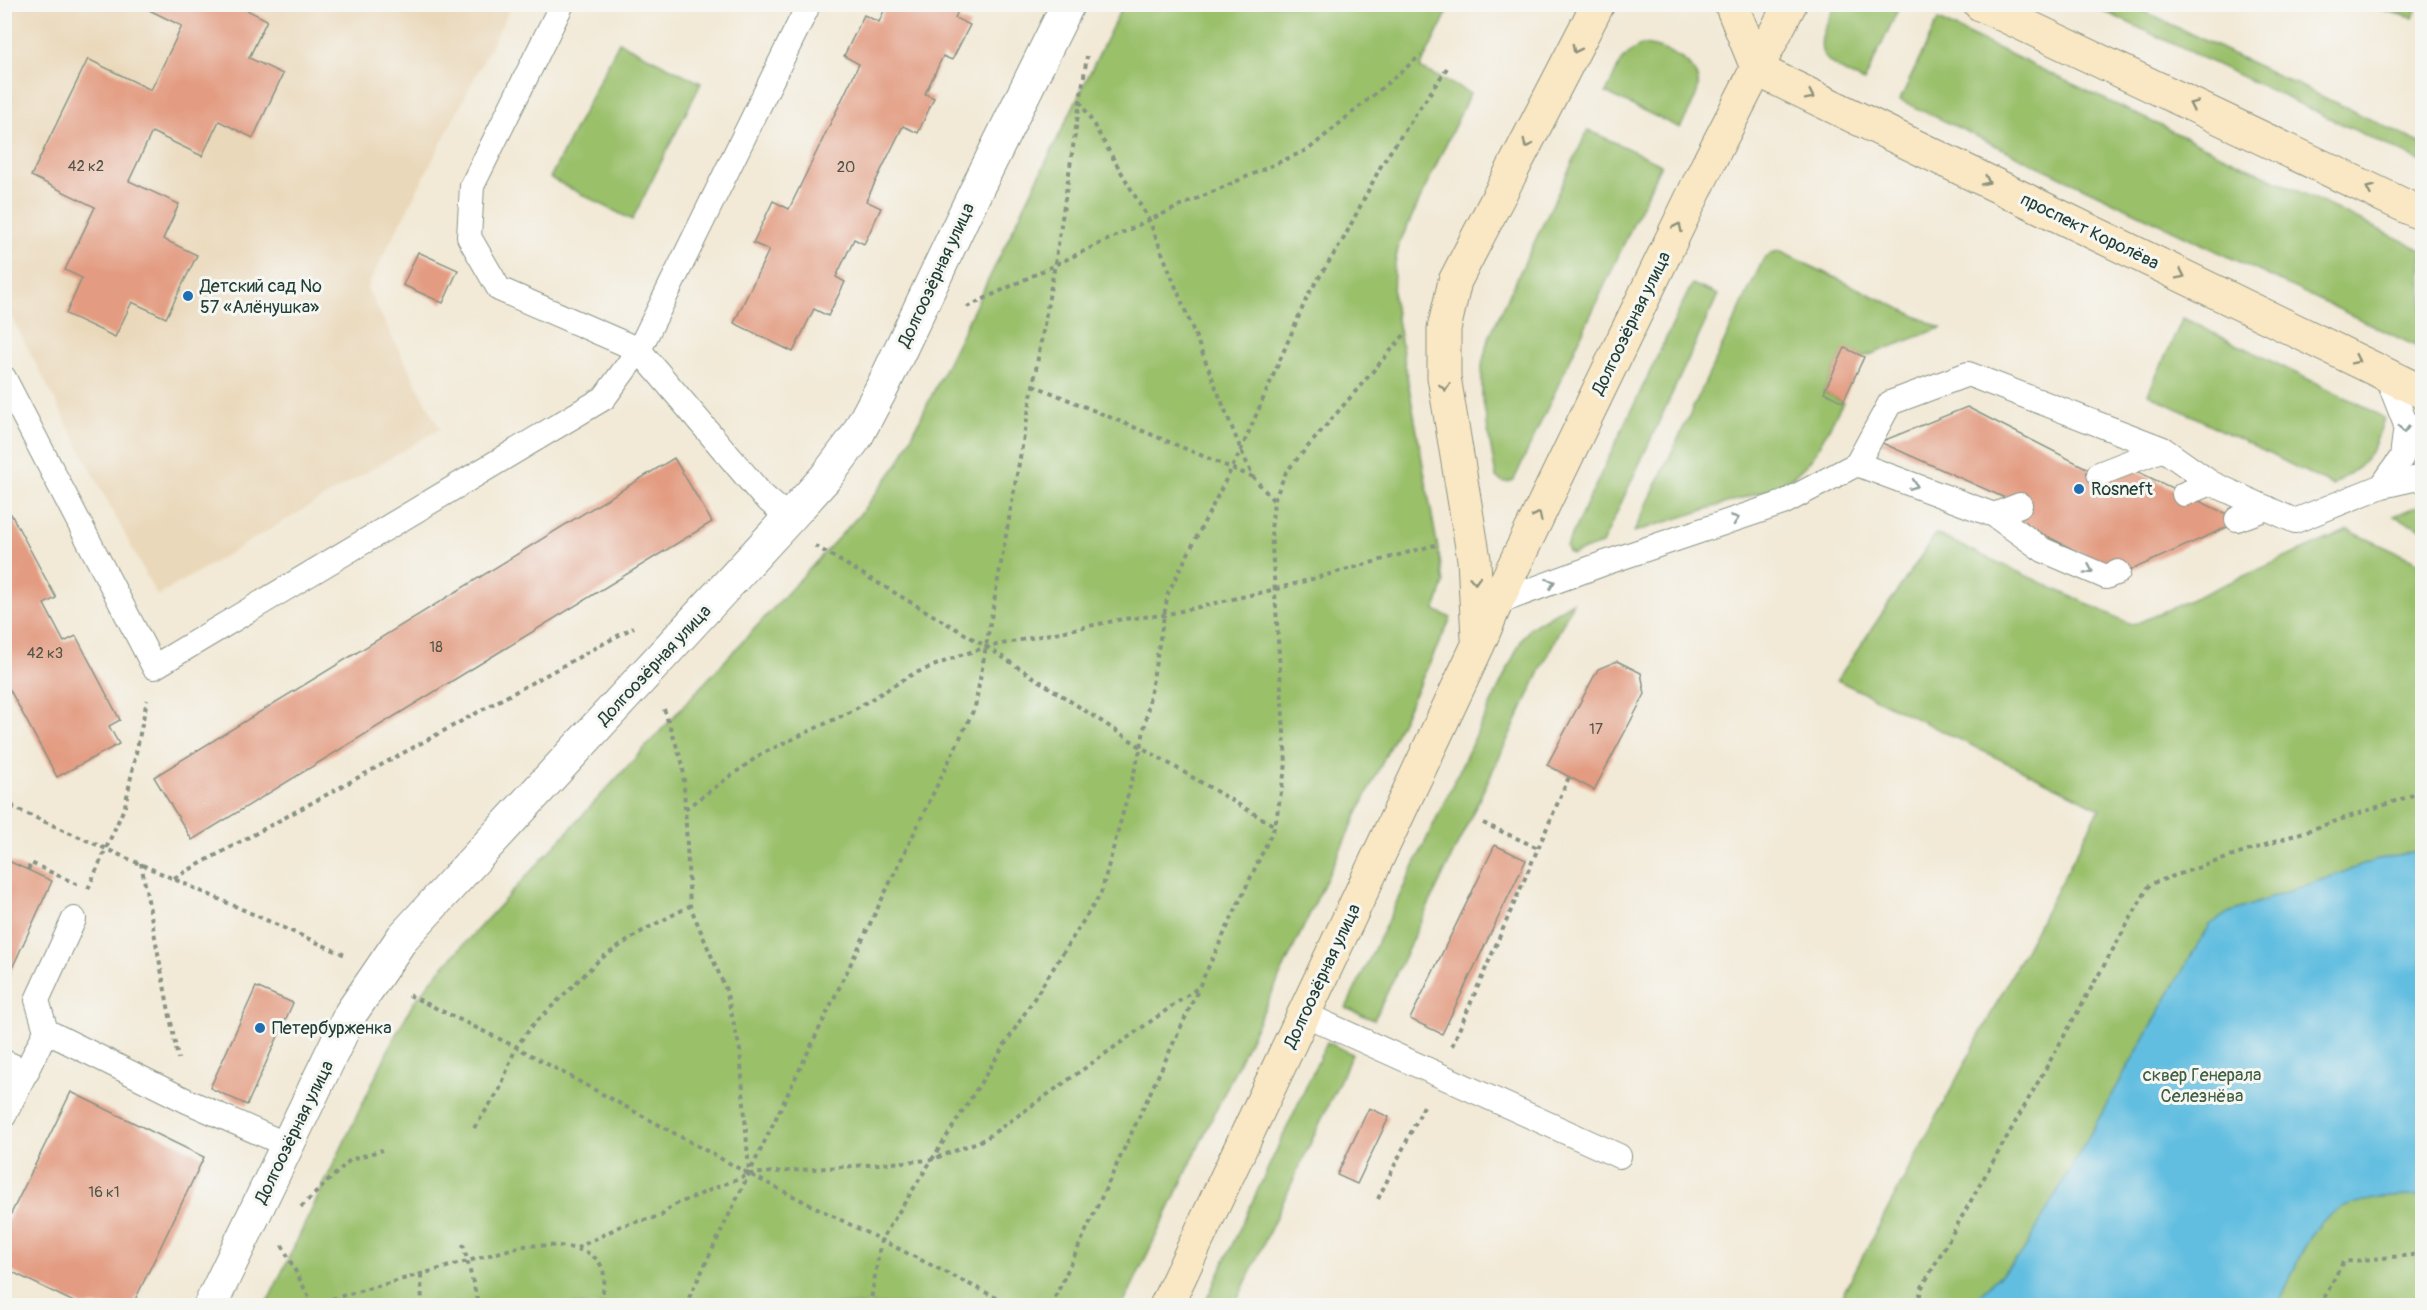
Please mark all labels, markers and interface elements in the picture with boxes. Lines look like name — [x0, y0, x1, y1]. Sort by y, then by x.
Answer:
one-way arrow — [1572, 42, 1583, 53]
one-way arrow — [1804, 88, 1815, 100]
one-way arrow — [2189, 101, 2200, 113]
one-way arrow — [1523, 138, 1534, 149]
house number: 42 к2 — [68, 157, 104, 176]
house number: 20 — [837, 158, 855, 177]
one-way arrow — [1980, 173, 1991, 185]
one-way arrow — [2365, 184, 2376, 196]
street label: проспект Королёва — [2017, 188, 2163, 275]
street label: Долгоозёрная улица — [892, 199, 980, 352]
one-way arrow — [1670, 222, 1682, 233]
street label: Долгоозёрная улица — [1586, 248, 1676, 400]
one-way arrow — [2174, 267, 2185, 279]
place label: Детский сад № 57 «Алёнушка» — [199, 275, 322, 319]
marker: Детский сад № 57 «Алёнушка» — [181, 289, 195, 303]
one-way arrow — [2350, 352, 2361, 364]
one-way arrow — [1439, 382, 1451, 392]
one-way arrow — [2398, 424, 2410, 433]
one-way arrow — [1908, 478, 1919, 491]
place label: Rosneft — [2091, 478, 2154, 501]
marker: Rosneft — [2072, 482, 2086, 496]
one-way arrow — [1531, 512, 1543, 523]
one-way arrow — [1729, 514, 1740, 527]
one-way arrow — [2082, 562, 2093, 574]
one-way arrow — [1468, 575, 1481, 584]
one-way arrow — [1545, 578, 1556, 590]
street label: Долгоозёрная улица — [592, 600, 716, 731]
house number: 18 — [429, 638, 443, 657]
house number: 42 к3 — [27, 644, 63, 663]
house number: 17 — [1589, 720, 1603, 739]
street label: Долгоозёрная улица — [1278, 900, 1366, 1053]
place label: Петербурженка — [272, 1017, 392, 1040]
marker: Петербурженка — [253, 1021, 267, 1035]
street label: Долгоозёрная улица — [249, 1057, 339, 1209]
park label: сквер Генерала Селезнёва — [2143, 1064, 2261, 1108]
house number: 16 к1 — [88, 1183, 120, 1202]

